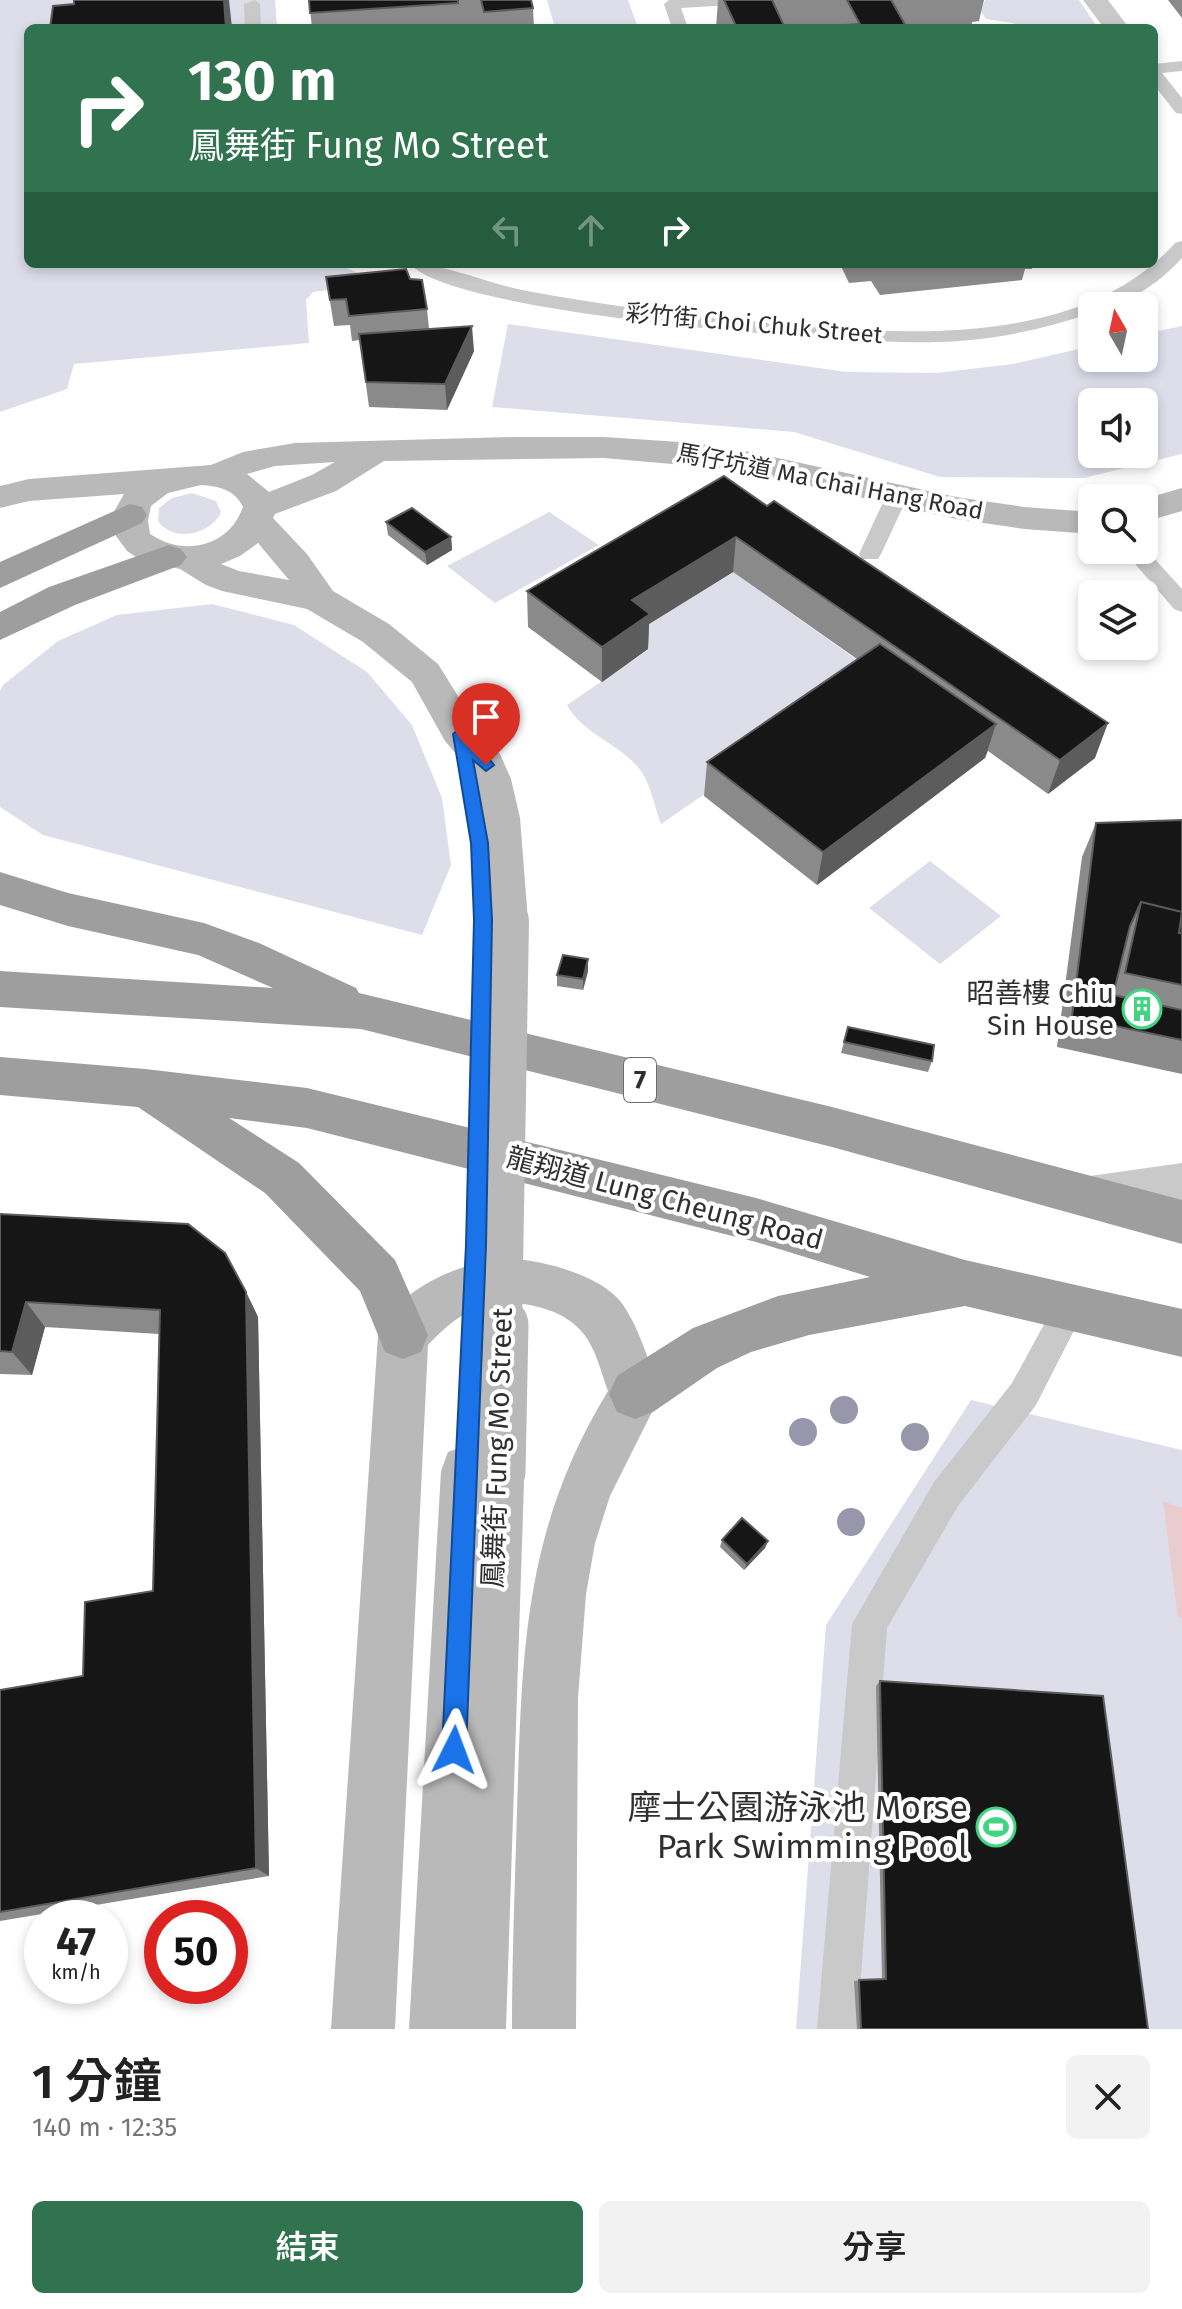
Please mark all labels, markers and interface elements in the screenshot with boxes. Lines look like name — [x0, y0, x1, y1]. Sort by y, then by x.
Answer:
text: 130 m — [188, 48, 336, 115]
icon: right — [56, 56, 160, 160]
text: 鳳舞街 Fung Mo Street — [188, 124, 548, 168]
icon: left — [485, 208, 529, 252]
icon: ahead — [569, 208, 613, 252]
icon: right — [653, 208, 697, 252]
north arrow — [1078, 292, 1158, 372]
map controls — [1078, 292, 1158, 660]
street label: 彩竹街 Choi Chuk Street — [624, 299, 884, 349]
button: sound — [1078, 388, 1158, 468]
street label: 馬仔坑道 Ma Chai Hang Road — [674, 439, 986, 525]
button: search — [1078, 484, 1158, 564]
button: layers — [1078, 580, 1158, 660]
pin — [452, 683, 520, 765]
icon: arrive — [464, 695, 508, 739]
place label: 昭善樓 Chiu Sin House — [967, 977, 1114, 1042]
building icon: 昭善樓 Chiu Sin House — [1121, 988, 1163, 1030]
road number: 7 — [624, 1058, 656, 1102]
street label: 龍翔道 Lung Cheung Road — [503, 1140, 827, 1257]
street label: 鳳舞街 Fung Mo Street — [476, 1306, 519, 1589]
position arrow — [412, 1708, 496, 1792]
place label: 摩士公園游泳池 Morse Park Swimming Pool — [628, 1787, 968, 1867]
sports icon: 摩士公園游泳池 Morse Park Swimming Pool — [975, 1806, 1017, 1848]
speed limit sign: 50 — [144, 1900, 248, 2004]
text: 47 — [56, 1918, 96, 1966]
text: km/h — [51, 1960, 101, 1984]
text: 1 分鐘 — [32, 2053, 162, 2111]
button: close — [1066, 2055, 1150, 2139]
text: 140 m · 12:35 — [32, 2112, 177, 2143]
button: 結束 — [32, 2201, 583, 2293]
button: 分享 — [599, 2201, 1150, 2293]

